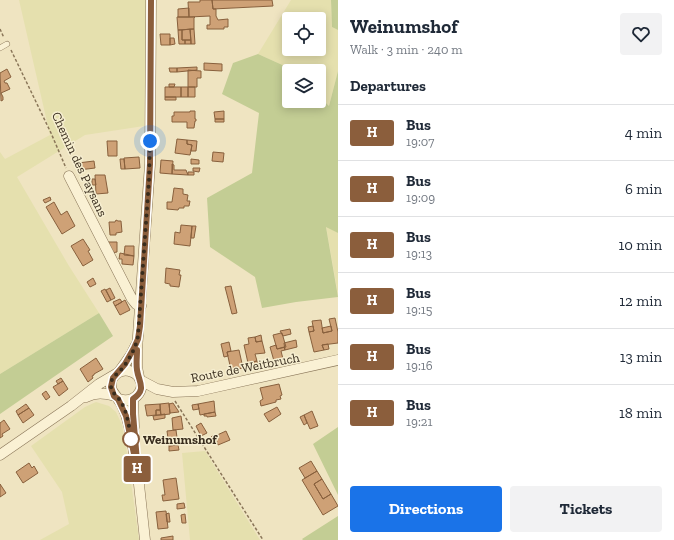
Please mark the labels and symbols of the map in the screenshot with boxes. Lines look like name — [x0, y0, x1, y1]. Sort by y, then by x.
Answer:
street label: Chemin des Paysans — [49, 109, 111, 219]
your location — [140, 131, 160, 151]
street label: Route de Weitbruch — [189, 349, 302, 385]
marker: Weinumshof — [122, 430, 140, 448]
place label: Weinumshof — [143, 432, 218, 447]
line badge: H — [124, 456, 150, 482]

